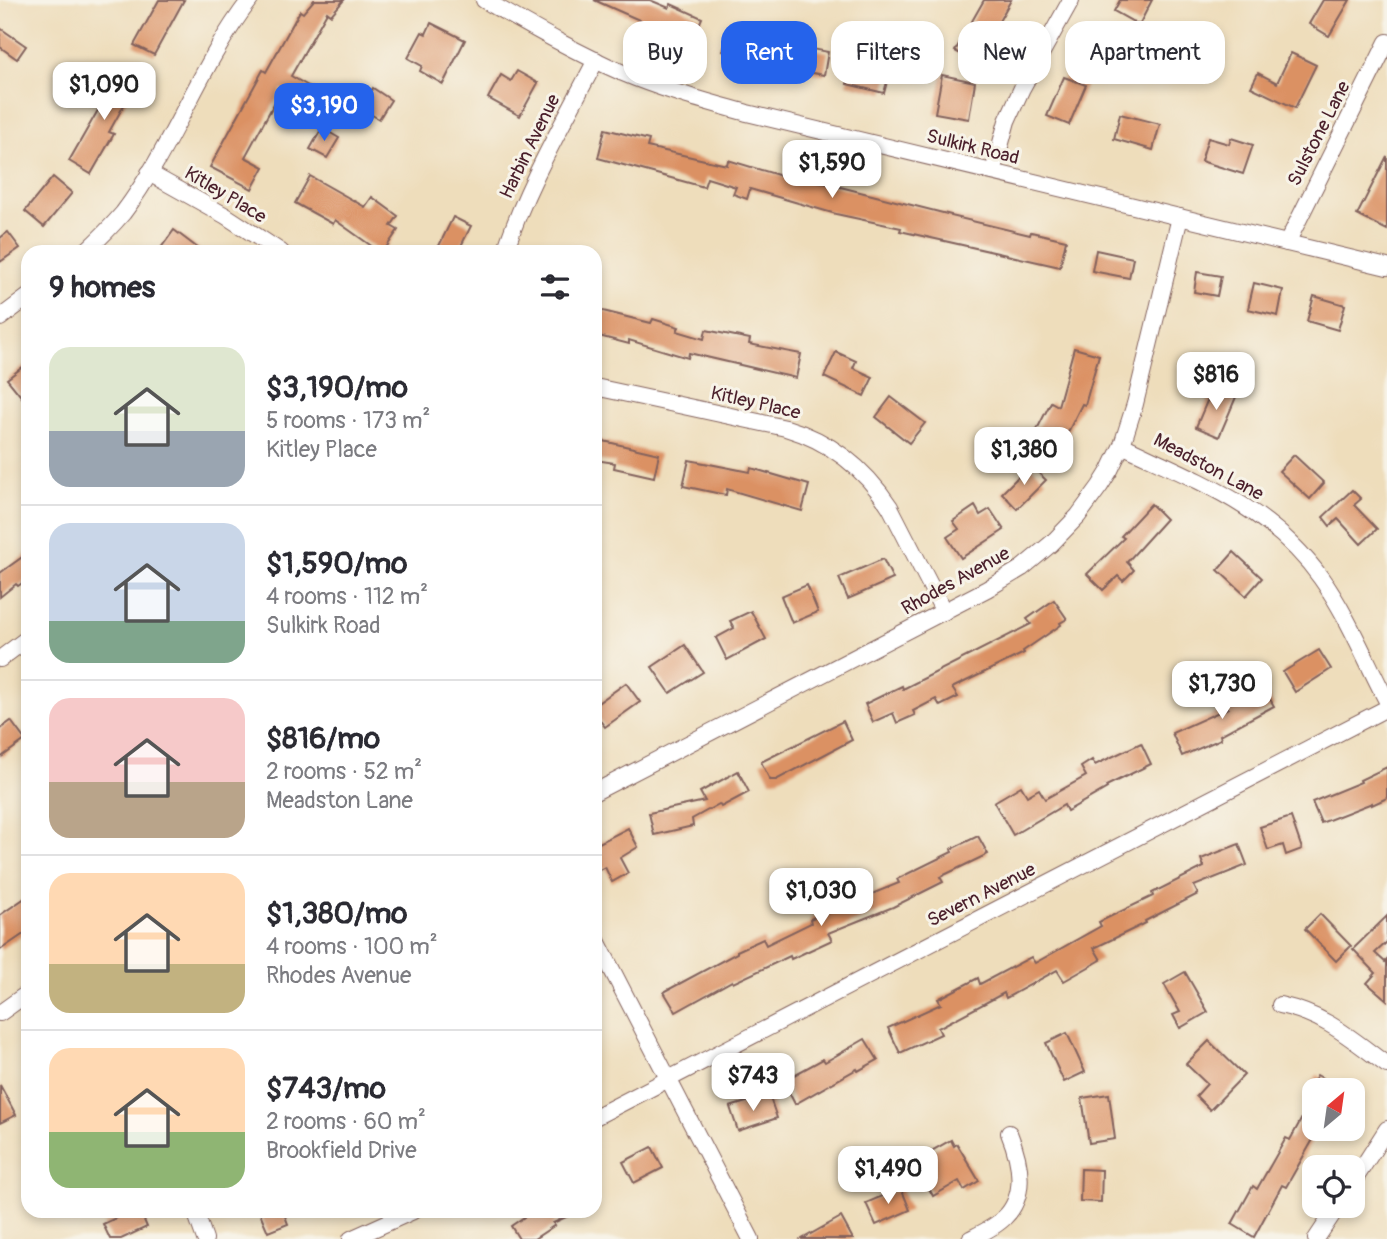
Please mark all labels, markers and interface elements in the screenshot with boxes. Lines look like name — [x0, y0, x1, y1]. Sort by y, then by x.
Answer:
chip: Buy — [623, 21, 707, 84]
chip: Rent — [721, 21, 817, 84]
chip: Filters — [831, 21, 944, 84]
chip: New — [958, 21, 1051, 84]
chip: Apartment — [1065, 21, 1225, 84]
pin: $1,090 — [47, 62, 161, 122]
text: $1,090 — [69, 70, 139, 99]
street label: Sulstone Lane — [1282, 76, 1356, 190]
pin: $3,190 — [267, 83, 381, 143]
street label: Harbin Avenue — [494, 90, 566, 203]
text: $3,190 — [290, 91, 358, 120]
street label: Sulkirk Road — [924, 124, 1022, 170]
pin: $1,590 — [775, 140, 889, 200]
text: $1,590 — [798, 148, 866, 177]
street label: Kitley Place — [180, 161, 271, 229]
icon: filters — [536, 268, 574, 306]
text: 9 homes — [49, 269, 155, 306]
pin: $816 — [1175, 352, 1257, 412]
text: $816 — [1193, 360, 1239, 389]
text: $3,190/mo — [266, 369, 408, 406]
icon: home — [105, 375, 189, 459]
street label: Kitley Place — [708, 381, 804, 425]
text: 5 rooms · 173 m² — [266, 406, 430, 435]
pin: $1,380 — [967, 428, 1081, 487]
street label: Meadston Lane — [1149, 428, 1268, 506]
text: Kitley Place — [266, 435, 377, 464]
text: $1,380 — [990, 435, 1058, 464]
street label: Rhodes Avenue — [897, 541, 1014, 620]
text: $1,590/mo — [266, 545, 407, 582]
icon: home — [105, 551, 189, 635]
text: 4 rooms · 112 m² — [266, 582, 428, 611]
text: Sulkirk Road — [266, 611, 381, 640]
pin: $1,730 — [1165, 662, 1279, 721]
text: $1,730 — [1188, 669, 1256, 698]
text: $816/mo — [266, 720, 380, 757]
icon: home — [105, 726, 189, 810]
text: 2 rooms · 52 m² — [266, 757, 422, 786]
text: Meadston Lane — [266, 786, 413, 815]
street label: Severn Avenue — [923, 857, 1040, 932]
pin: $1,030 — [764, 869, 878, 928]
text: $1,030 — [785, 876, 857, 905]
text: $1,380/mo — [266, 895, 407, 932]
icon: home — [105, 901, 189, 985]
text: 4 rooms · 100 m² — [266, 932, 438, 961]
text: Rhodes Avenue — [266, 961, 411, 990]
pin: $743 — [712, 1054, 794, 1113]
text: $743 — [728, 1061, 778, 1090]
text: $743/mo — [266, 1070, 386, 1107]
icon: home — [105, 1076, 189, 1160]
north arrow — [1302, 1078, 1365, 1141]
map controls — [1302, 1078, 1365, 1218]
text: 2 rooms · 60 m² — [266, 1107, 426, 1136]
text: Brookfield Drive — [266, 1136, 417, 1165]
pin: $1,490 — [831, 1146, 945, 1206]
text: $1,490 — [854, 1154, 922, 1183]
button: locate — [1302, 1155, 1365, 1218]

